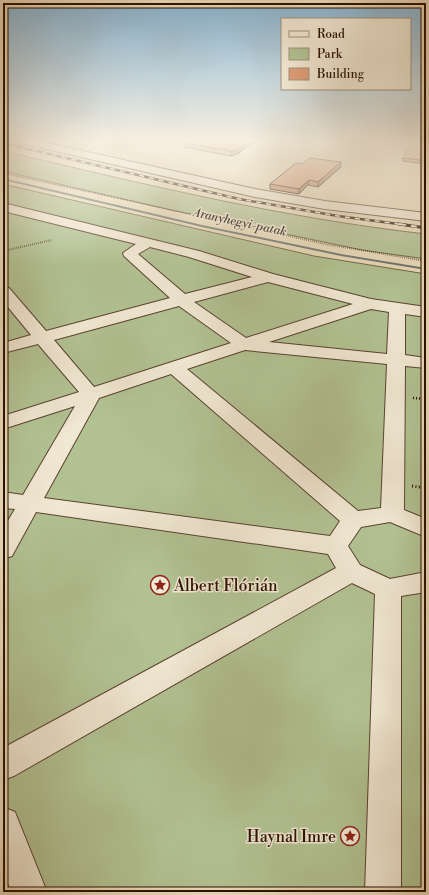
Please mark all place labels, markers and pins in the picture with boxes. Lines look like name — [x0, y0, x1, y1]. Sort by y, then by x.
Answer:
place icon: Albert Flórián — [149, 574, 171, 596]
place label: Albert Flórián — [173, 576, 278, 596]
place icon: Haynal Imre — [339, 825, 361, 847]
place label: Haynal Imre — [247, 827, 336, 847]

